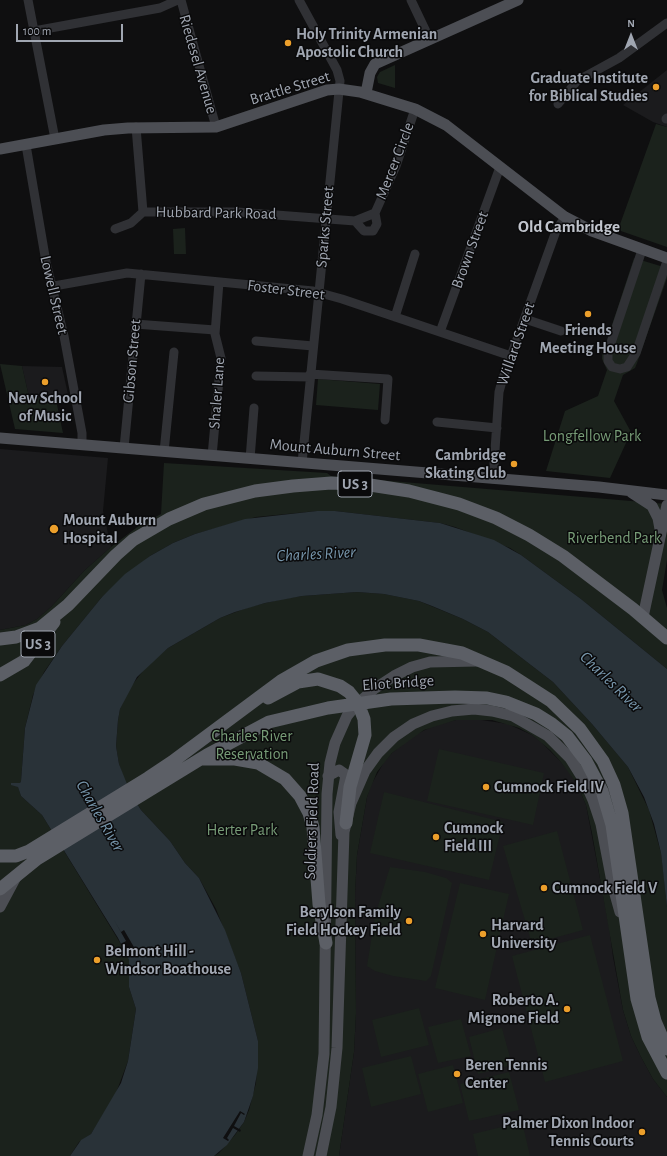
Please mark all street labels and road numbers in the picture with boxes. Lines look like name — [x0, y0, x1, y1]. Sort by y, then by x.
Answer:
street label: Riedesel Avenue — [175, 12, 221, 116]
street label: Brattle Street — [248, 67, 332, 109]
street label: Mercer Circle — [372, 120, 418, 202]
street label: Sparks Street — [312, 186, 338, 268]
street label: Hubbard Park Road — [155, 202, 277, 224]
street label: Brown Street — [447, 209, 493, 291]
street label: Lowell Street — [36, 254, 72, 336]
street label: Foster Street — [246, 276, 326, 304]
street label: Willard Street — [493, 300, 539, 388]
street label: Gibson Street — [119, 318, 145, 404]
street label: Shaler Lane — [205, 357, 229, 429]
street label: Mount Auburn Street — [269, 435, 401, 465]
road number: US 3 — [338, 471, 372, 497]
road number: US 3 — [21, 631, 55, 657]
street label: Eliot Bridge — [361, 671, 435, 695]
street label: Soldiers Field Road — [300, 762, 324, 880]

